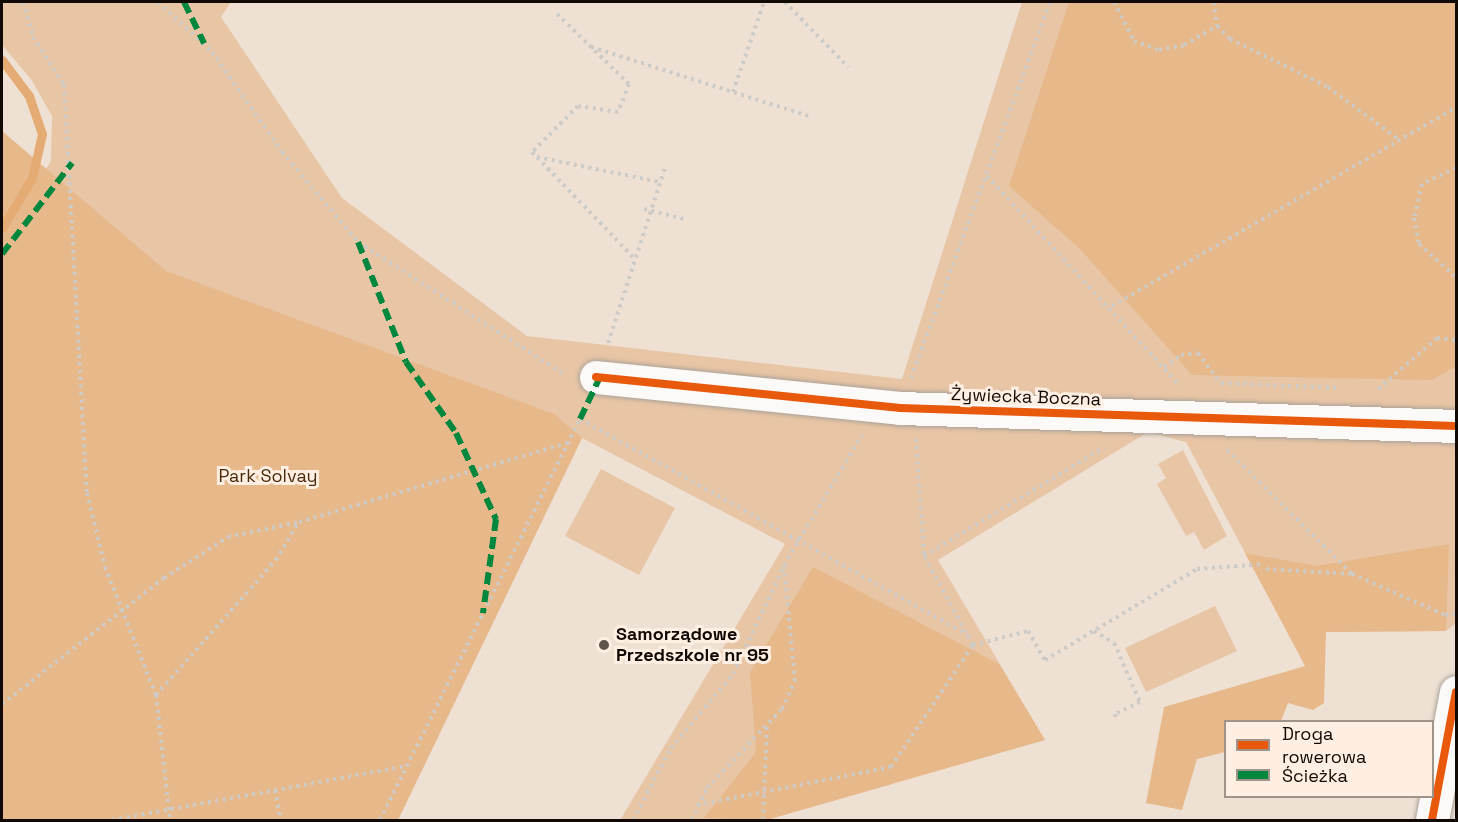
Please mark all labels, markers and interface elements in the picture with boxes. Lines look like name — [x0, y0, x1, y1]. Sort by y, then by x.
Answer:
street label: Żywiecka Boczna — [951, 384, 1101, 410]
park label: Park Solvay — [218, 465, 318, 487]
place label: Samorządowe Przedszkole nr 95 — [616, 624, 769, 666]
marker: Samorządowe Przedszkole nr 95 — [597, 638, 611, 652]
legend — [1224, 720, 1434, 798]
text: Droga rowerowa — [1282, 722, 1366, 768]
text: Ścieżka — [1282, 764, 1348, 787]

